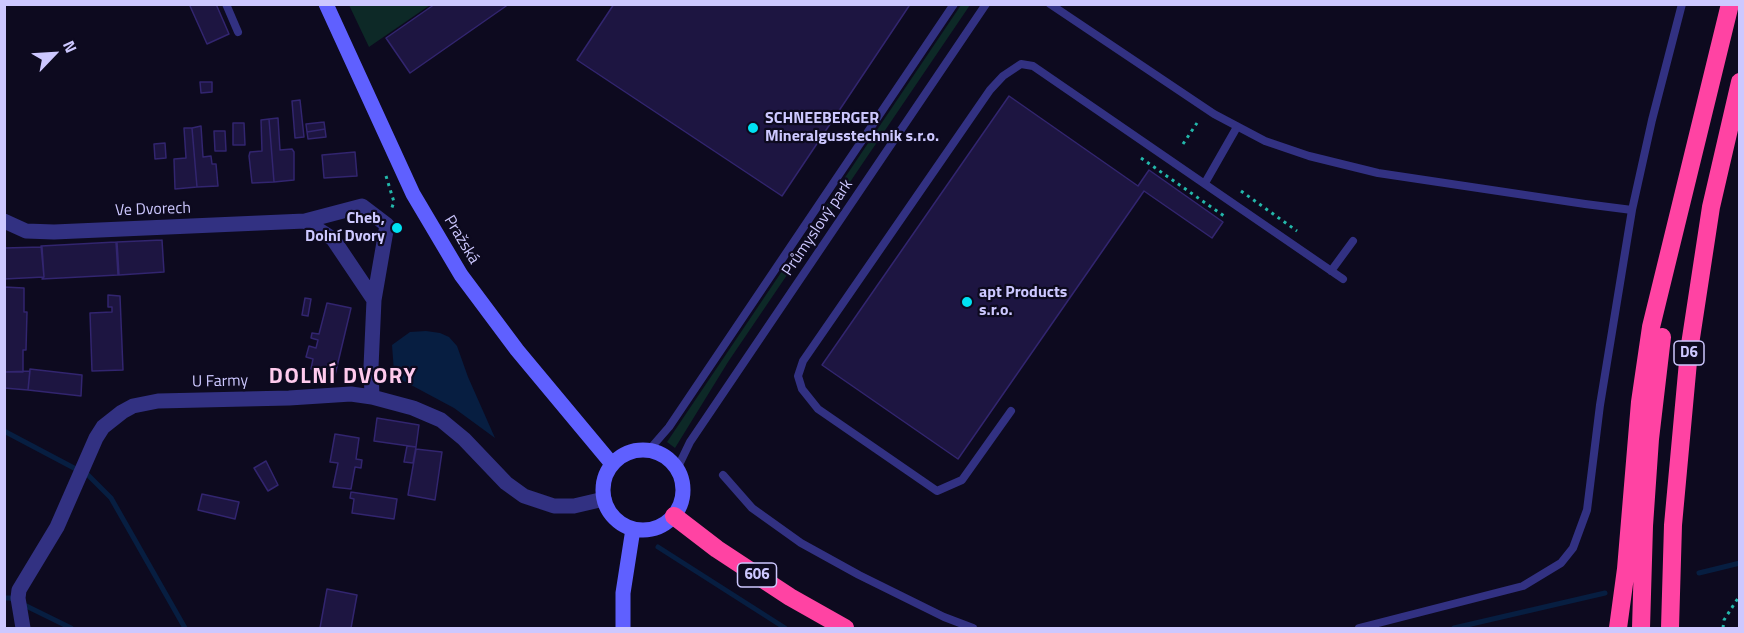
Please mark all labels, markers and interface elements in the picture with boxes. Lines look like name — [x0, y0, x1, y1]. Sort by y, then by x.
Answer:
north arrow — [24, 24, 84, 84]
text: N — [57, 36, 84, 56]
place label: SCHNEEBERGER Mineralgusstechnik s.r.o. — [765, 109, 939, 147]
marker: SCHNEEBERGER Mineralgusstechnik s.r.o. — [746, 121, 760, 135]
street label: Průmyslový park — [779, 176, 857, 280]
street label: Ve Dvorech — [115, 199, 191, 221]
place label: Cheb, Dolní Dvory — [305, 209, 385, 247]
street label: Pražská — [439, 212, 483, 268]
marker: Cheb, Dolní Dvory — [390, 221, 404, 235]
place label: apt Products s.r.o. — [979, 283, 1067, 321]
marker: apt Products s.r.o. — [960, 295, 974, 309]
road number: D6 — [1674, 341, 1704, 365]
district label: DOLNÍ DVORY — [269, 365, 417, 391]
street label: U Farmy — [192, 372, 248, 392]
road number: 606 — [738, 563, 777, 587]

